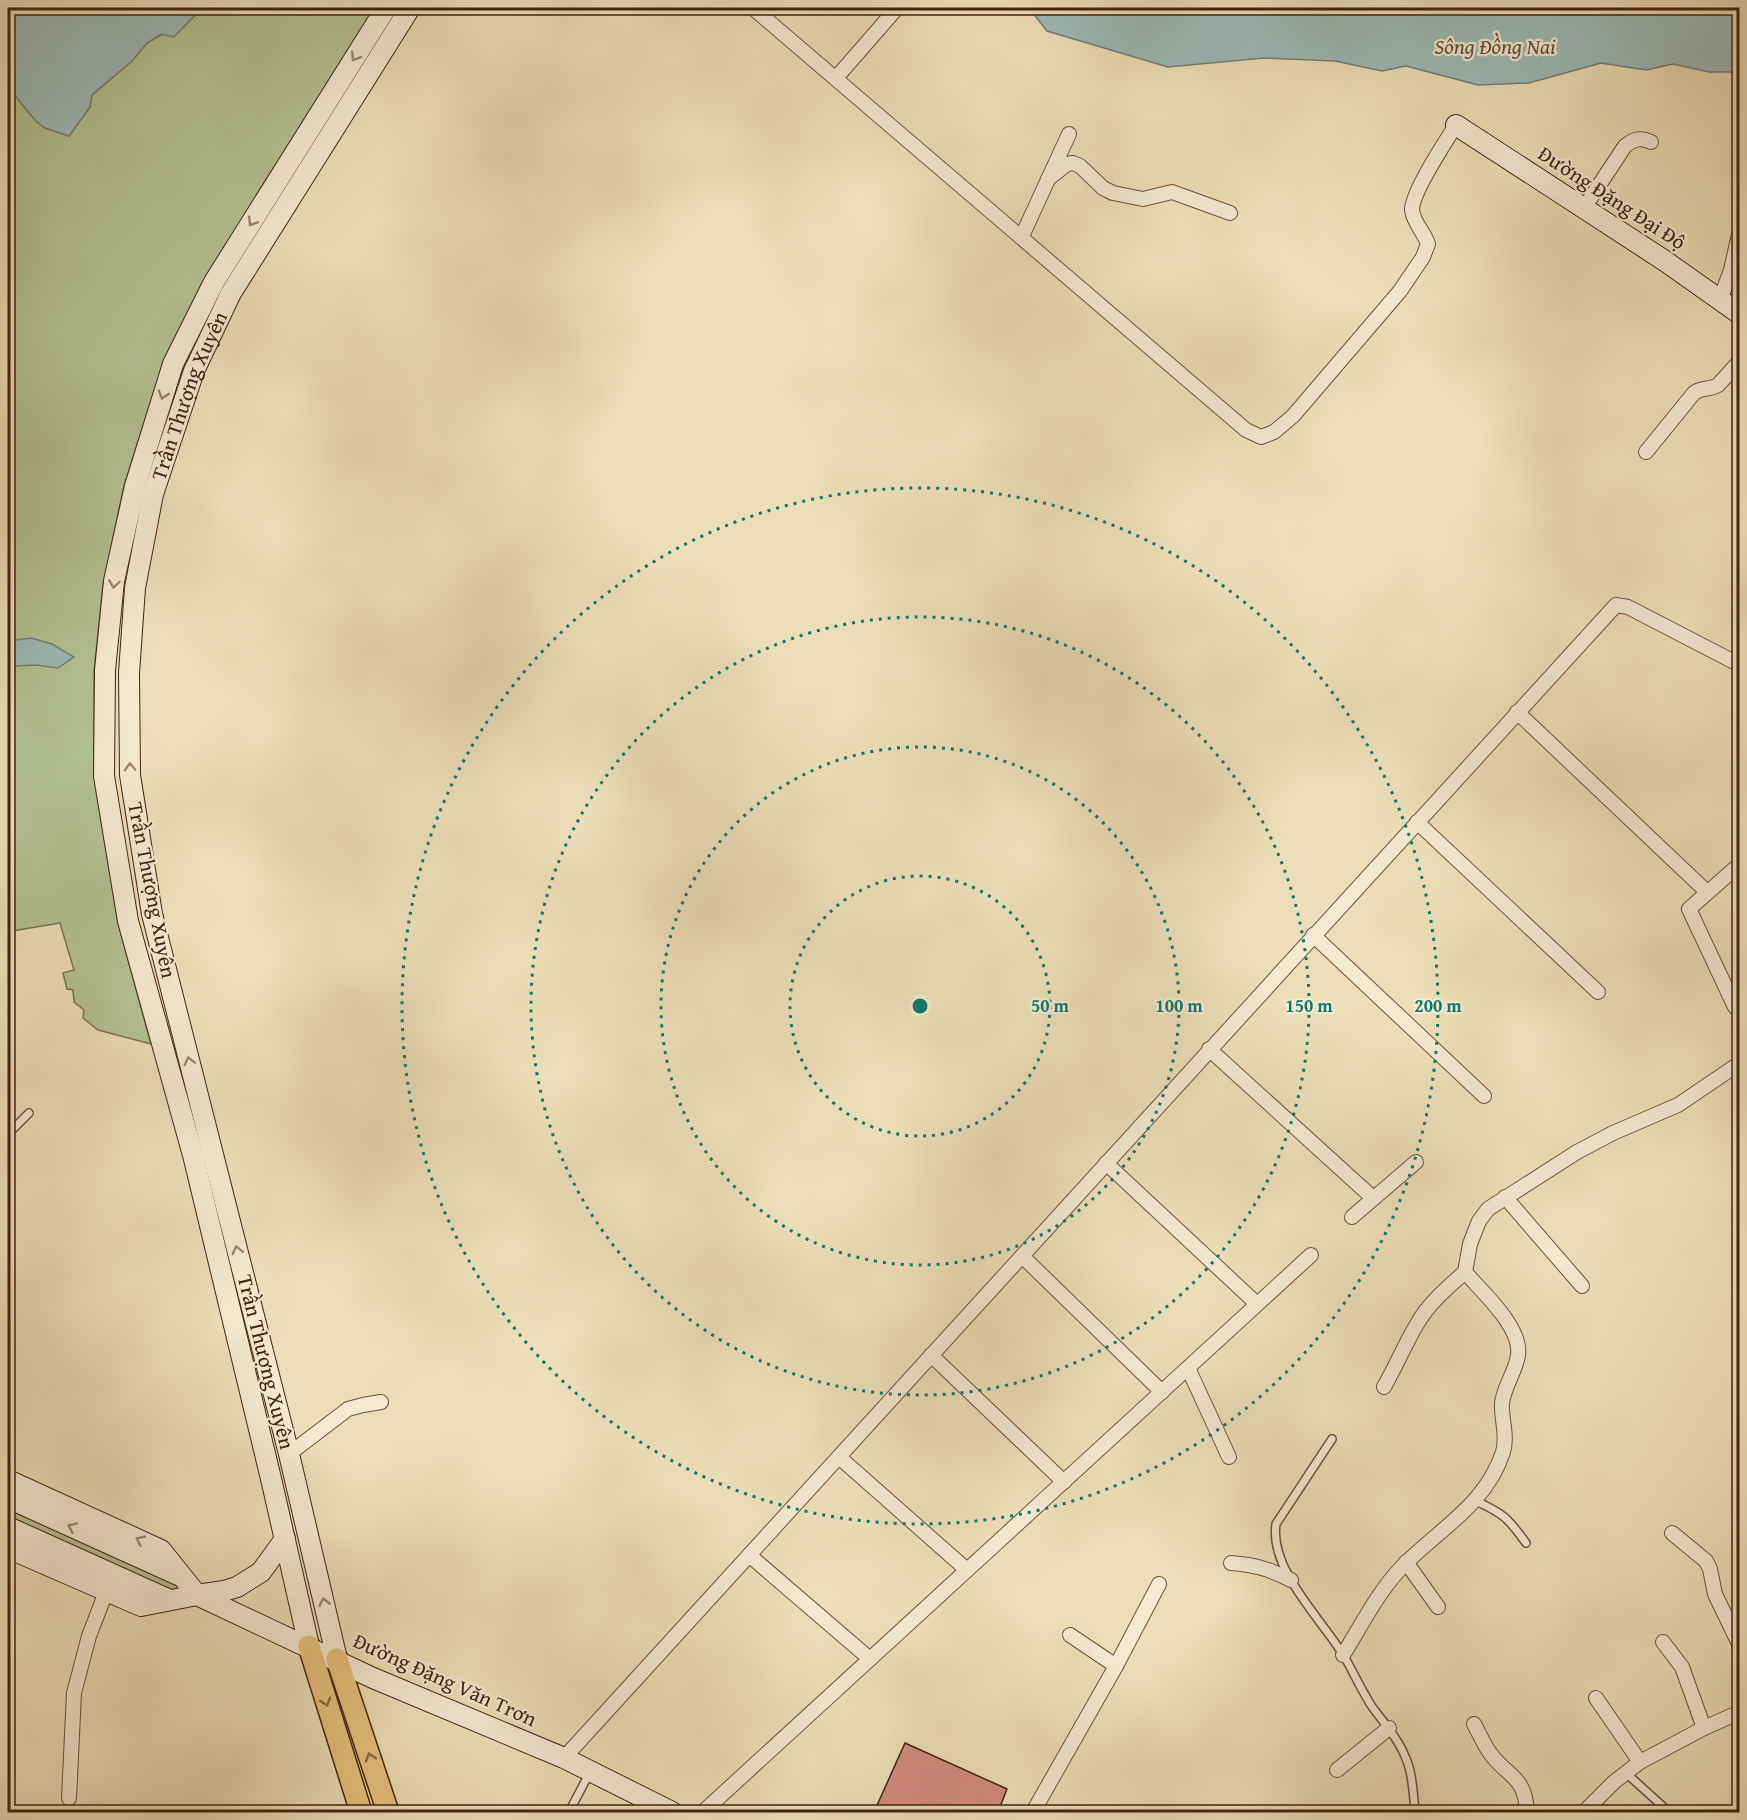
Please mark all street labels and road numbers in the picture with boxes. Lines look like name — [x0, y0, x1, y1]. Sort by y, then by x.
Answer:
street label: Đường Đặng Đại Độ — [1532, 138, 1692, 257]
street label: Trần Thượng Xuyên — [143, 306, 235, 484]
street label: Trần Thượng Xuyên — [120, 799, 185, 981]
street label: Trần Thượng Xuyên — [230, 1271, 303, 1452]
street label: Đường Đặng Văn Trơn — [348, 1625, 542, 1734]

